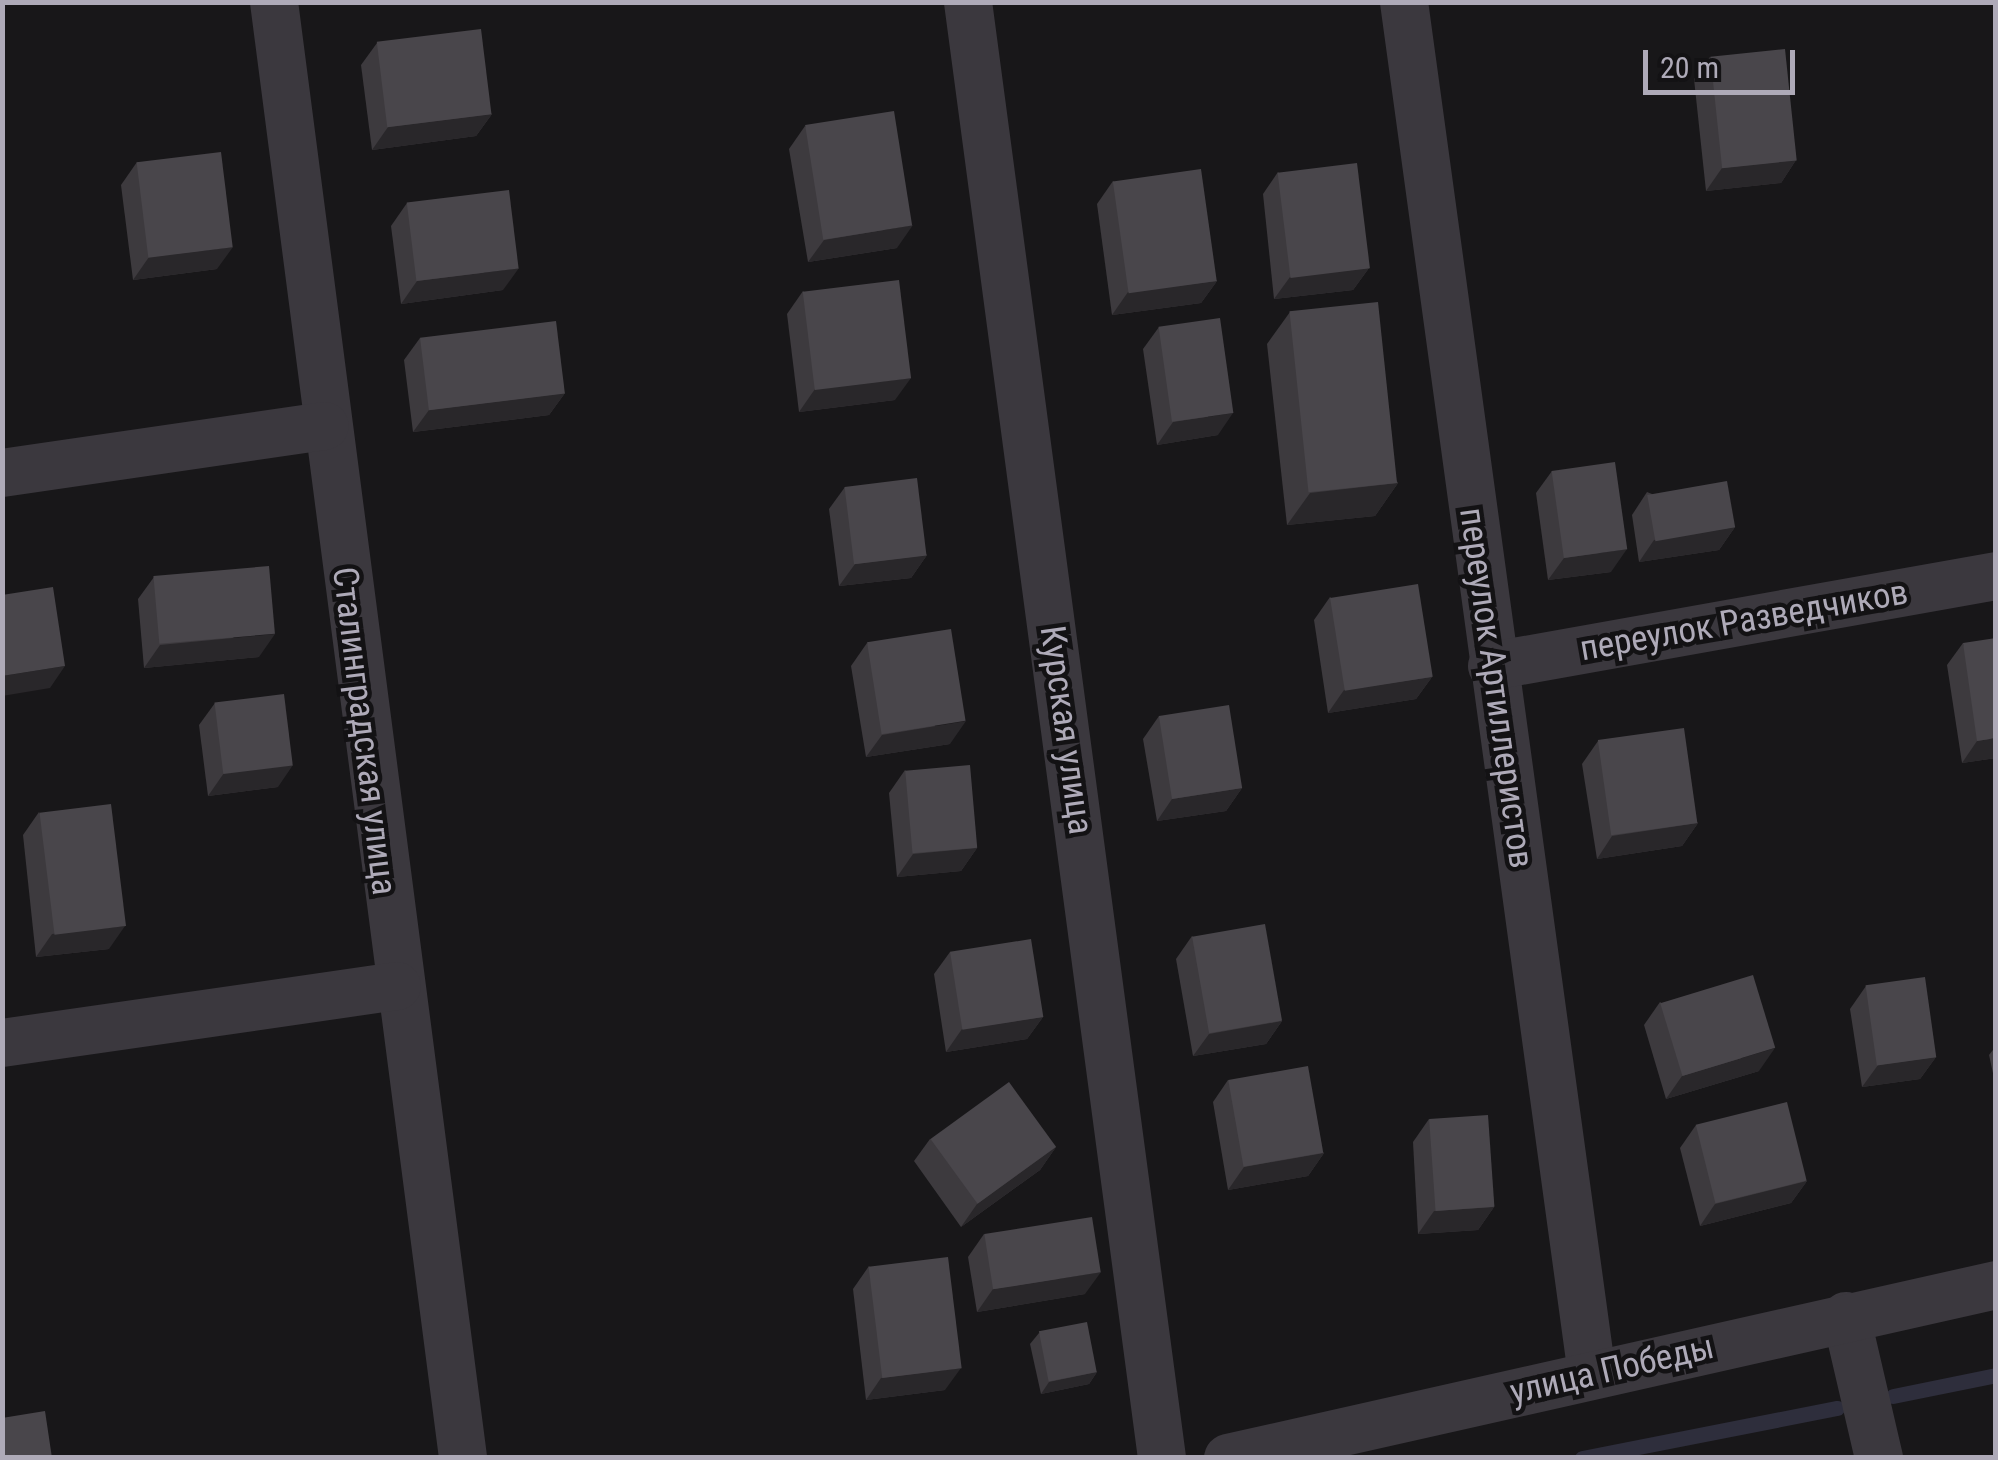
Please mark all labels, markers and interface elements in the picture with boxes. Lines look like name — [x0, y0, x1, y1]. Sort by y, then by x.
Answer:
scale bar — [1648, 30, 1800, 92]
text: 20 m — [1660, 50, 1719, 85]
street label: переулок Артиллеристов — [1450, 505, 1542, 871]
street label: Сталинградская улица — [323, 565, 405, 897]
street label: переулок Разведчиков — [1577, 571, 1911, 671]
street label: Курская улица — [1031, 623, 1101, 837]
street label: улица Победы — [1506, 1326, 1718, 1414]

